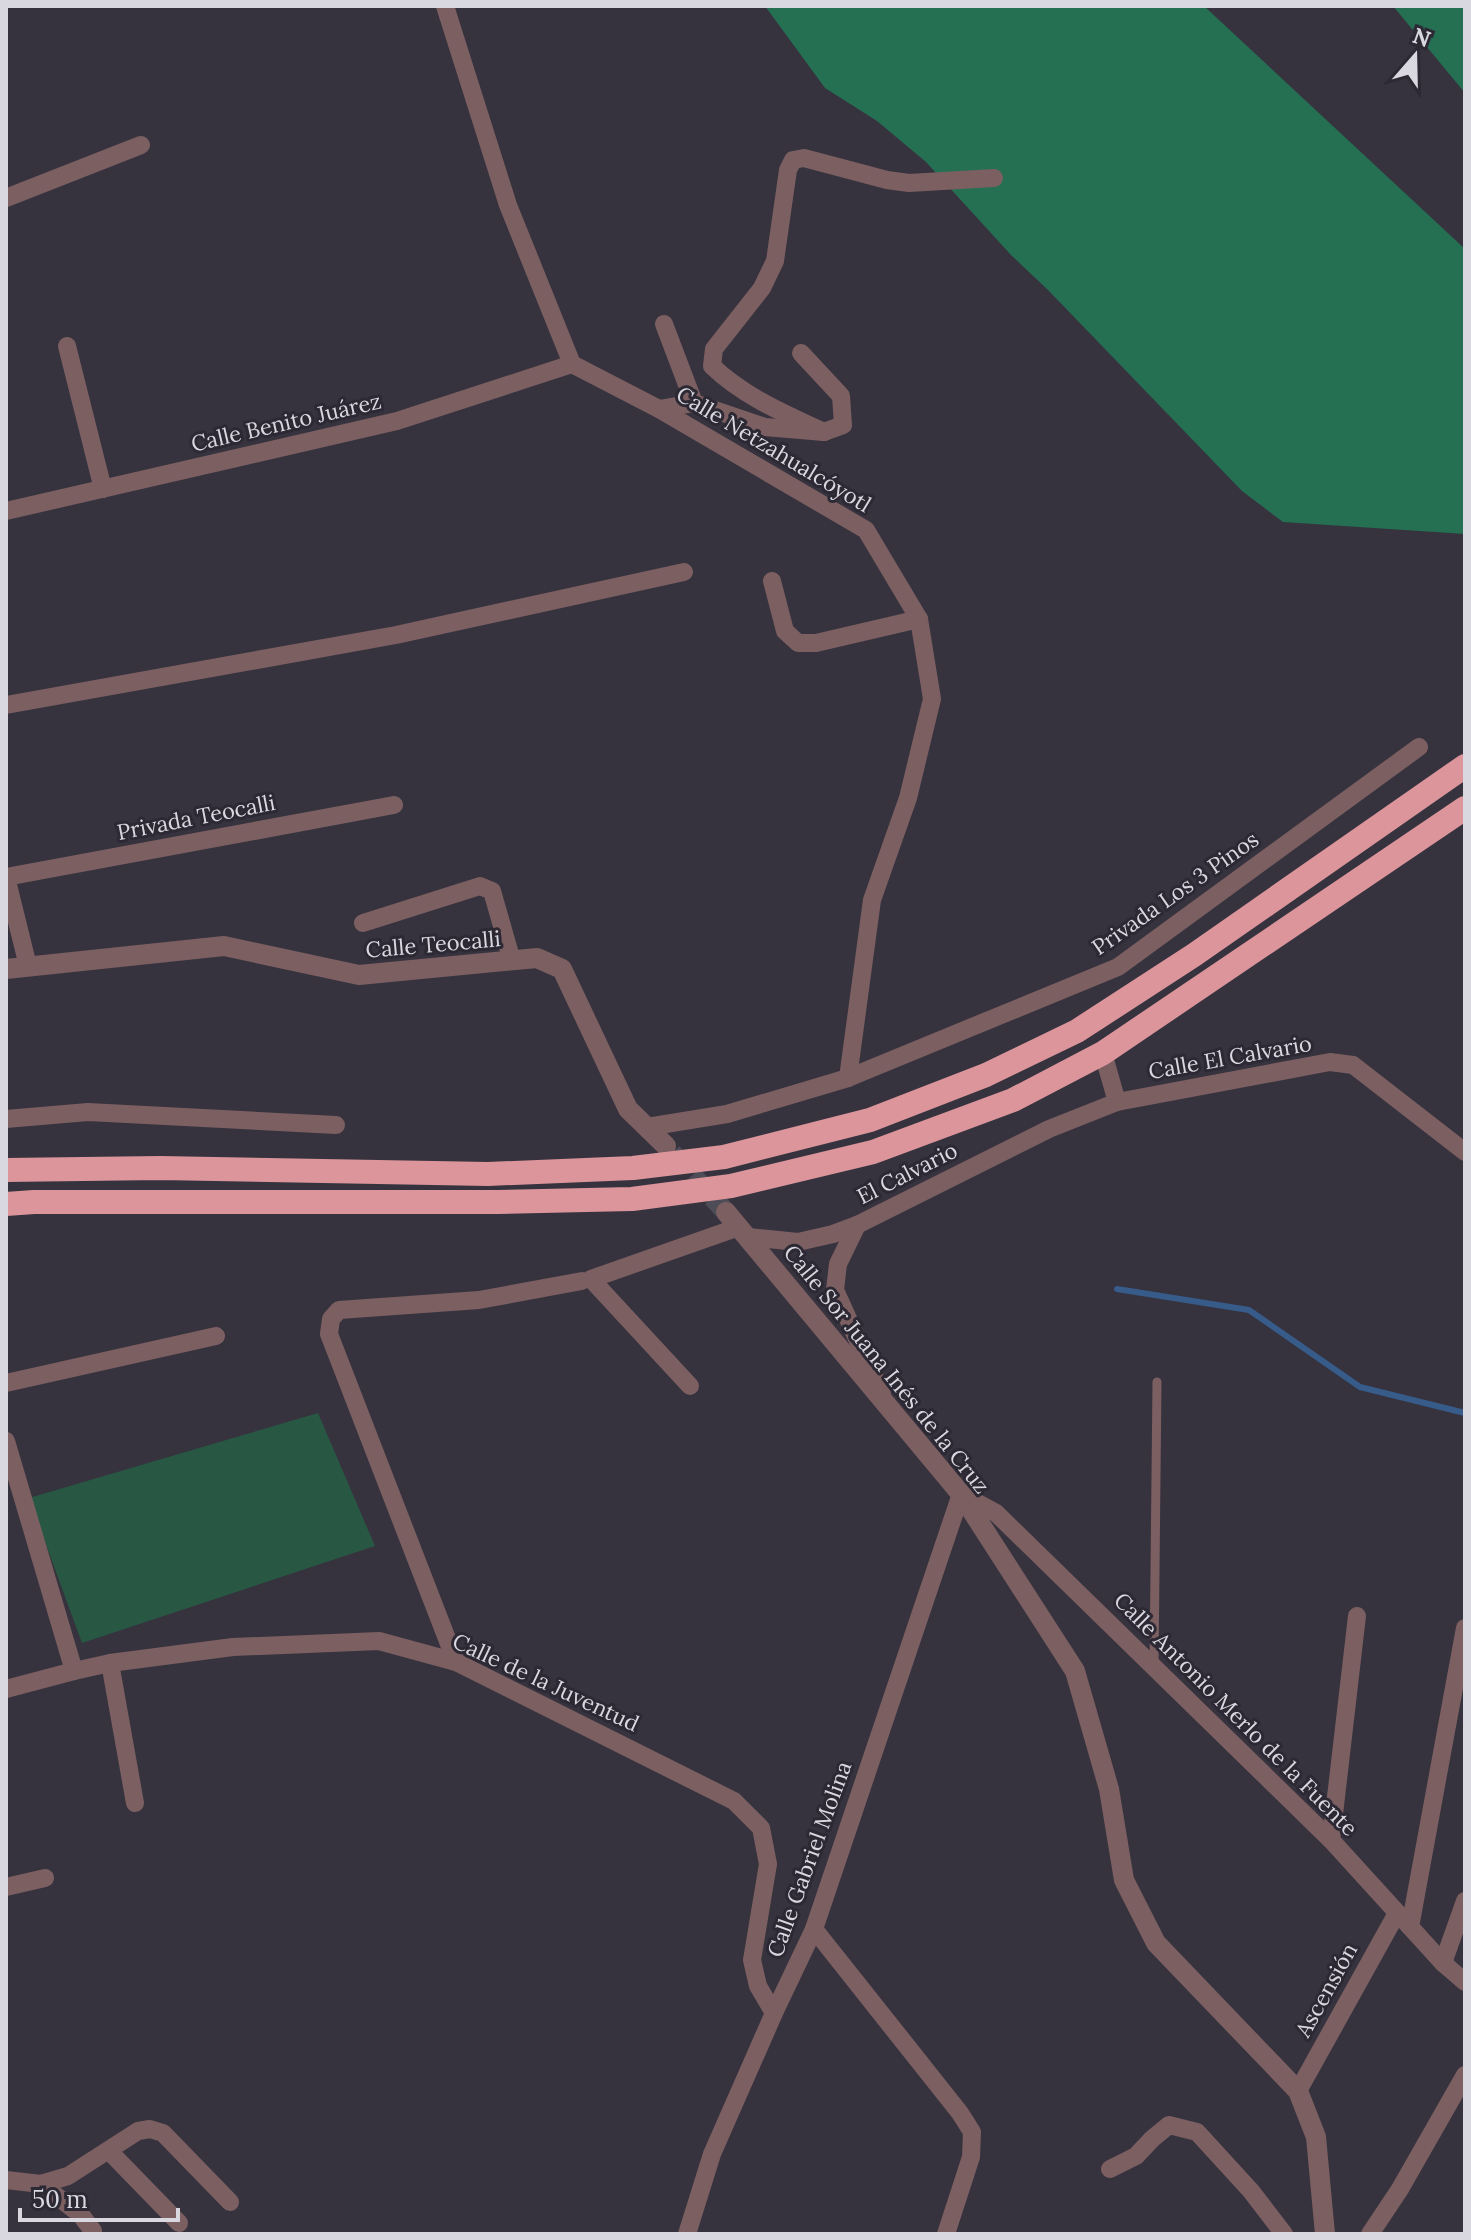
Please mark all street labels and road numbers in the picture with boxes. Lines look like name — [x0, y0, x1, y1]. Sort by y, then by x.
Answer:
street label: Calle Netzahualcóyotl — [671, 380, 877, 518]
street label: Calle Benito Juárez — [188, 387, 384, 457]
street label: Privada Teocalli — [115, 788, 277, 846]
street label: Privada Los 3 Pinos — [1086, 825, 1264, 961]
street label: Calle Teocalli — [364, 924, 502, 964]
street label: Calle El Calvario — [1146, 1029, 1314, 1085]
street label: El Calvario — [852, 1136, 962, 1210]
street label: Calle Sor Juana Inés de la Cruz — [778, 1239, 996, 1499]
street label: Calle Antonio Merlo de la Fuente — [1108, 1586, 1364, 1842]
street label: Calle de la Juventud — [448, 1627, 644, 1737]
street label: Calle Gabriel Molina — [761, 1757, 857, 1961]
street label: Ascensión — [1288, 1938, 1363, 2043]

